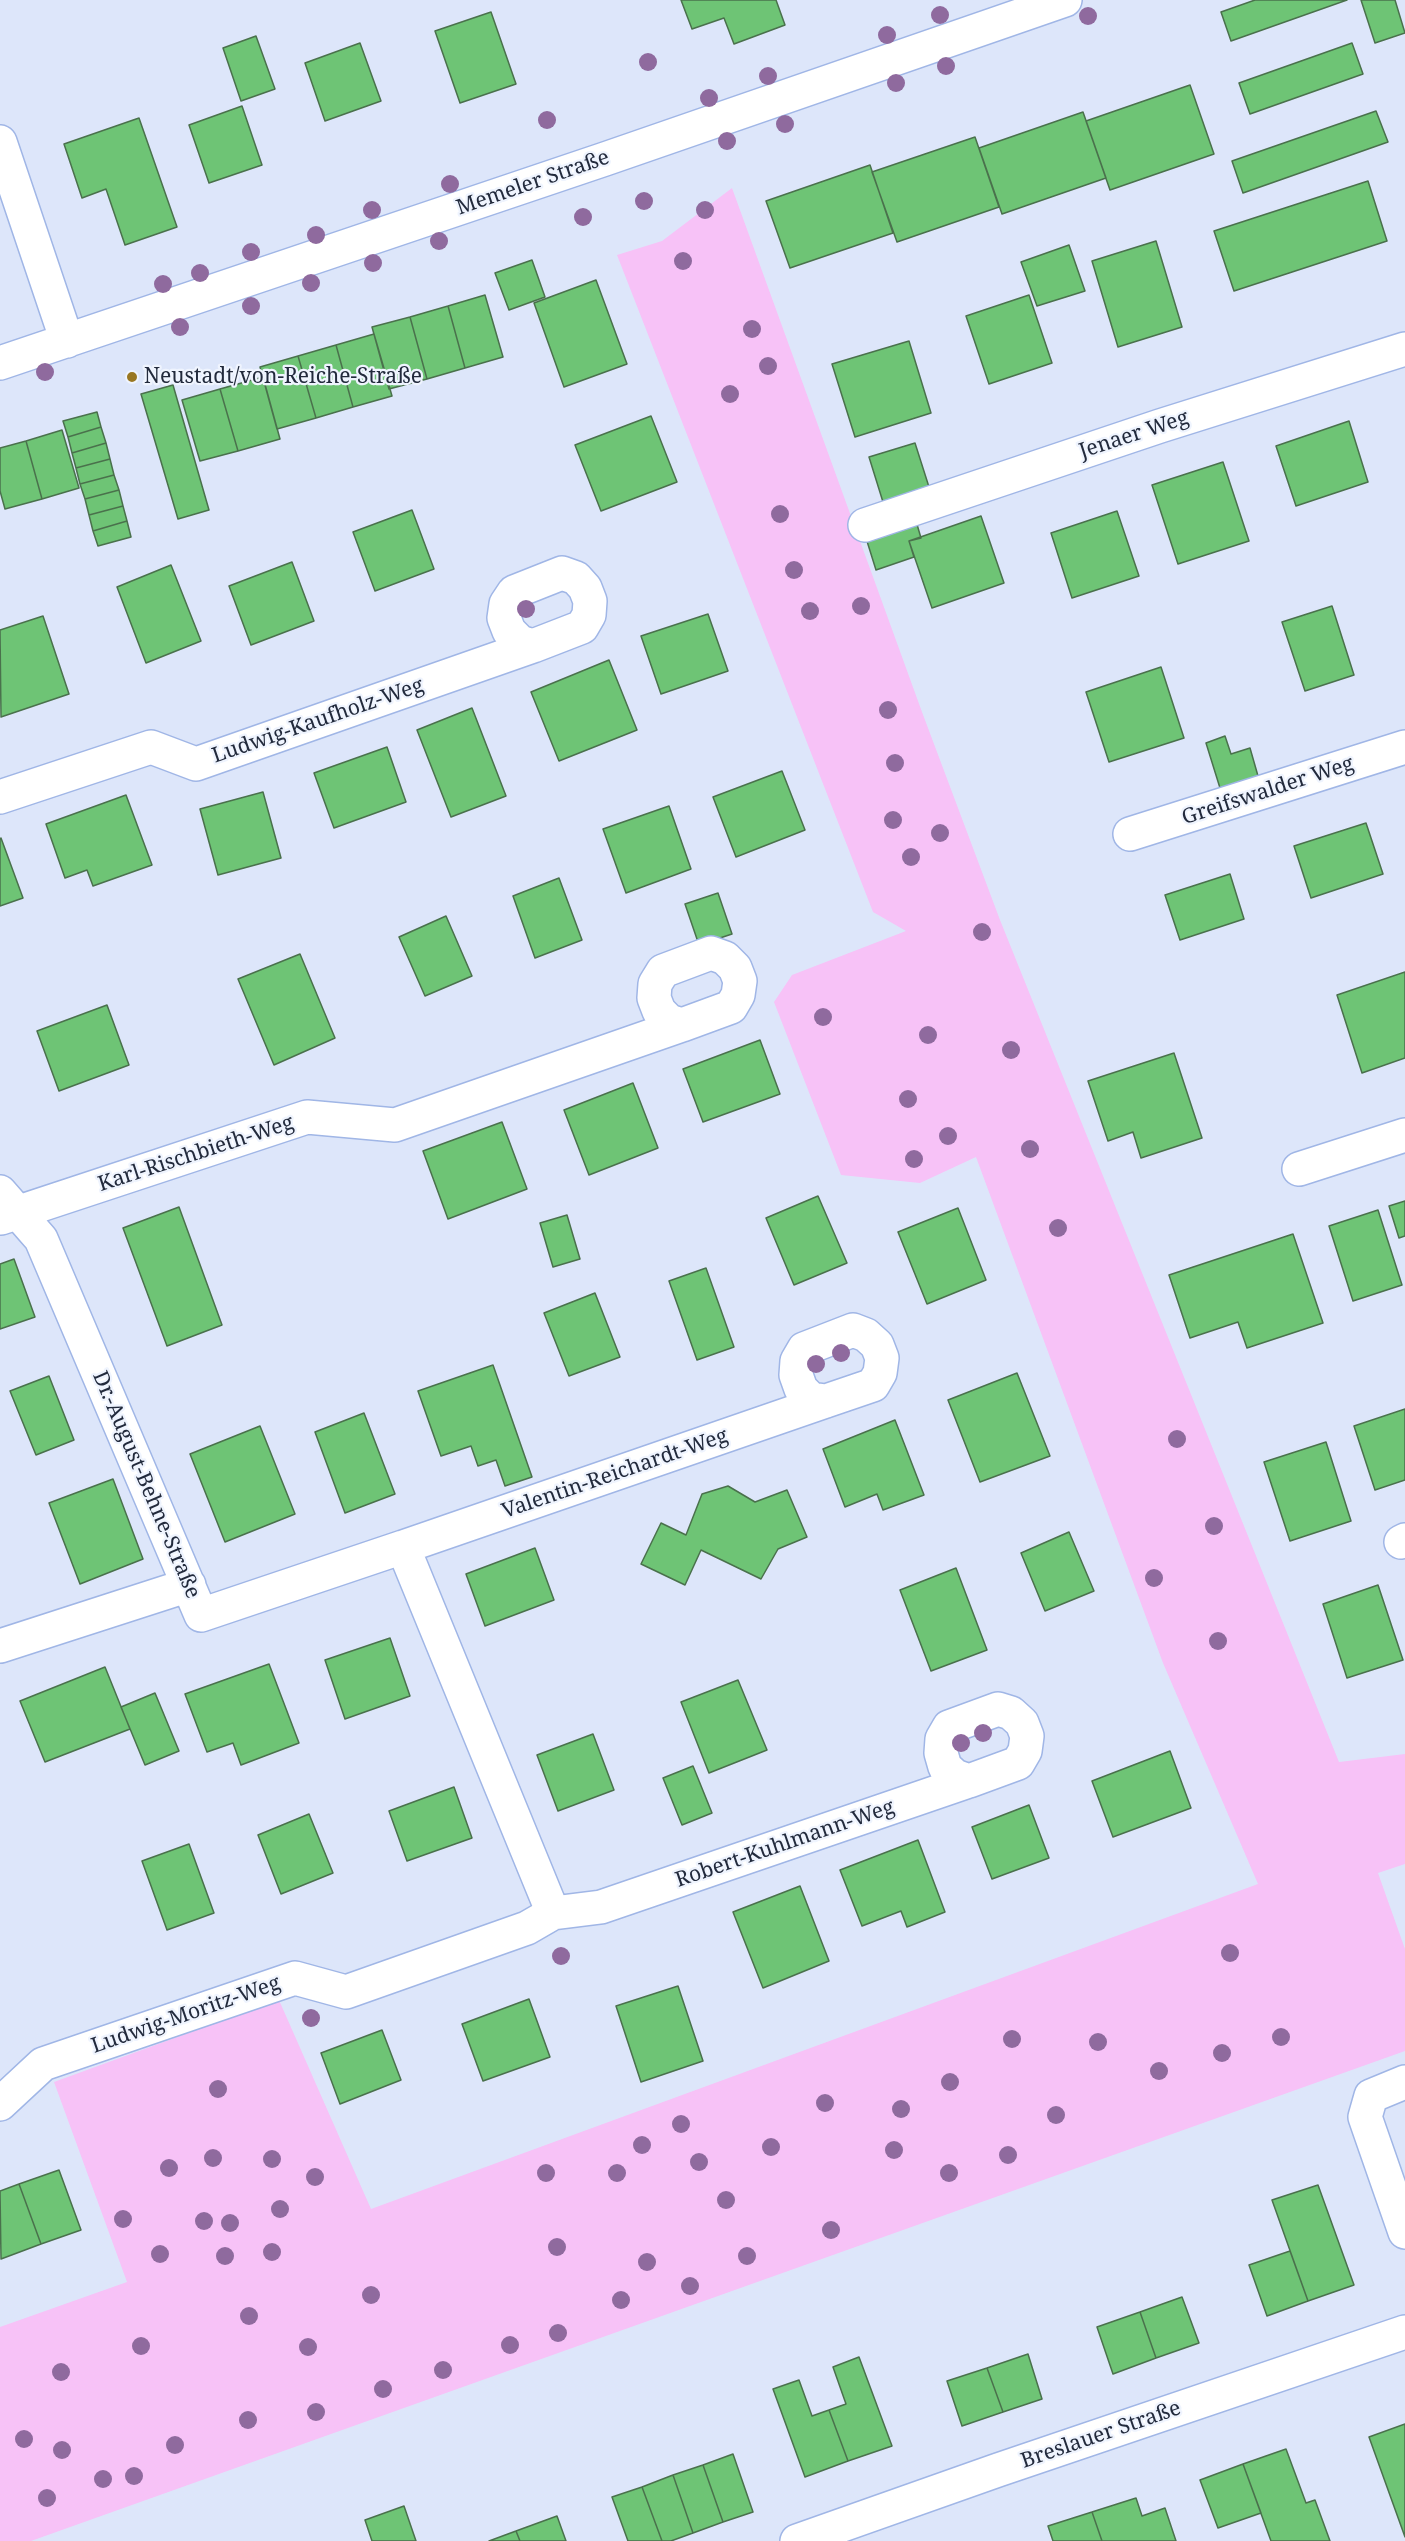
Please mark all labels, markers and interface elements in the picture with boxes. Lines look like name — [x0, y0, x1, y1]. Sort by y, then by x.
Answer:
street label: Memeler Straße — [453, 145, 613, 221]
place label: Neustadt/von-Reiche-Straße — [144, 364, 422, 390]
marker: Neustadt/von-Reiche-Straße — [125, 370, 139, 384]
street label: Jenaer Weg — [1076, 405, 1192, 465]
street label: Ludwig-Kaufholz-Weg — [209, 673, 427, 769]
street label: Greifswalder Weg — [1179, 751, 1357, 831]
street label: Karl-Rischbieth-Weg — [95, 1110, 297, 1198]
street label: Dr.-August-Behne-Straße — [87, 1368, 205, 1602]
street label: Valentin-Reichardt-Weg — [499, 1423, 731, 1525]
street label: Robert-Kuhlmann-Weg — [672, 1795, 898, 1893]
street label: Ludwig-Moritz-Weg — [88, 1971, 284, 2059]
street label: Breslauer Straße — [1018, 2396, 1184, 2474]

